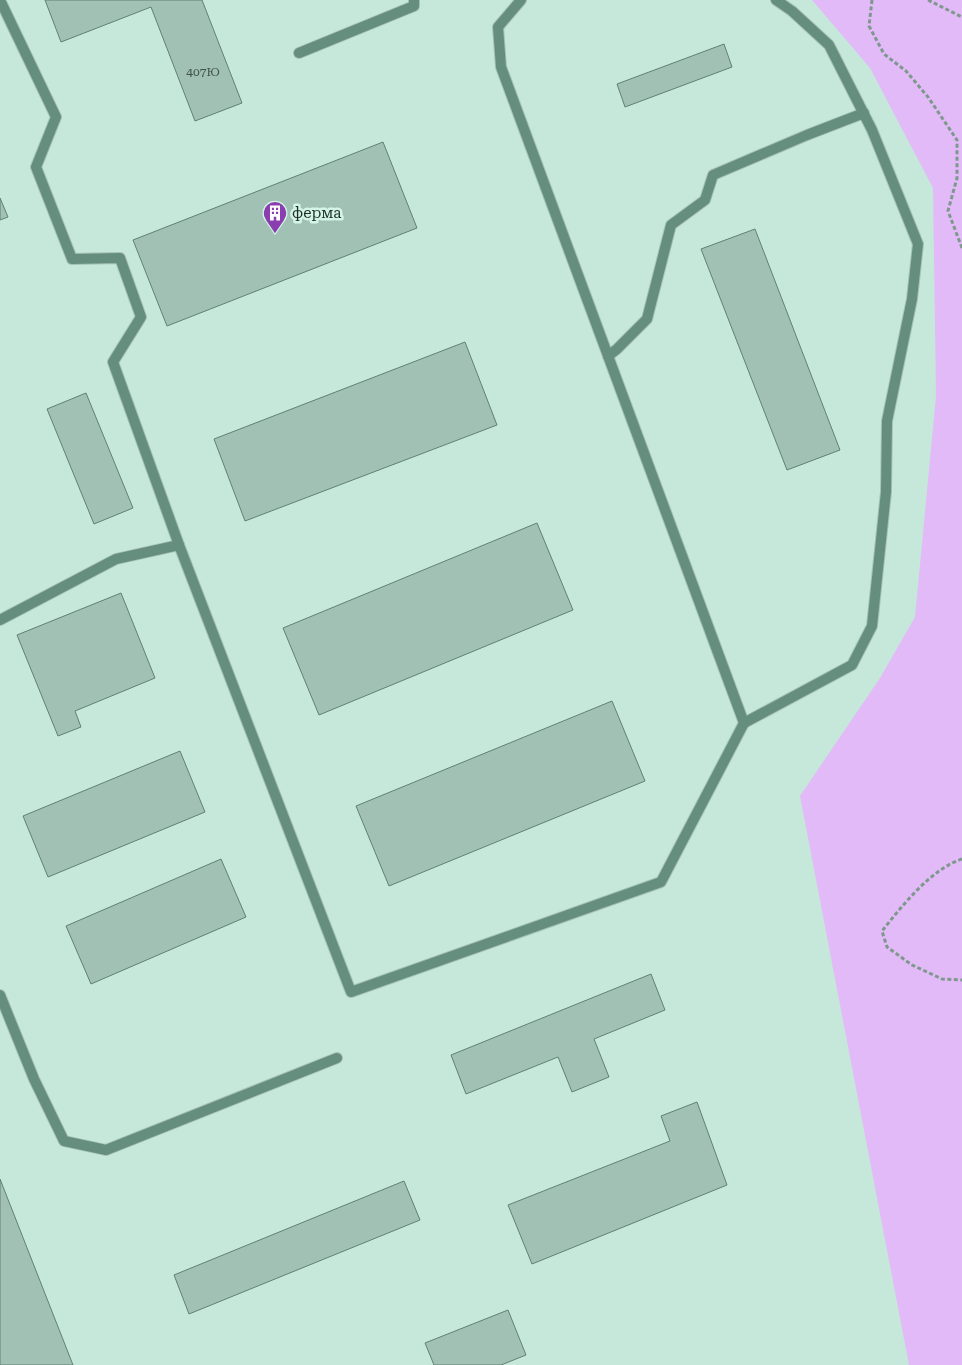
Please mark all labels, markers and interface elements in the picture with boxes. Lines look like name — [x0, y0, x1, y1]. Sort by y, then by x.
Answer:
house number: 407Ю — [186, 65, 220, 79]
building icon: ферма — [262, 200, 288, 234]
place label: ферма — [292, 204, 342, 222]

